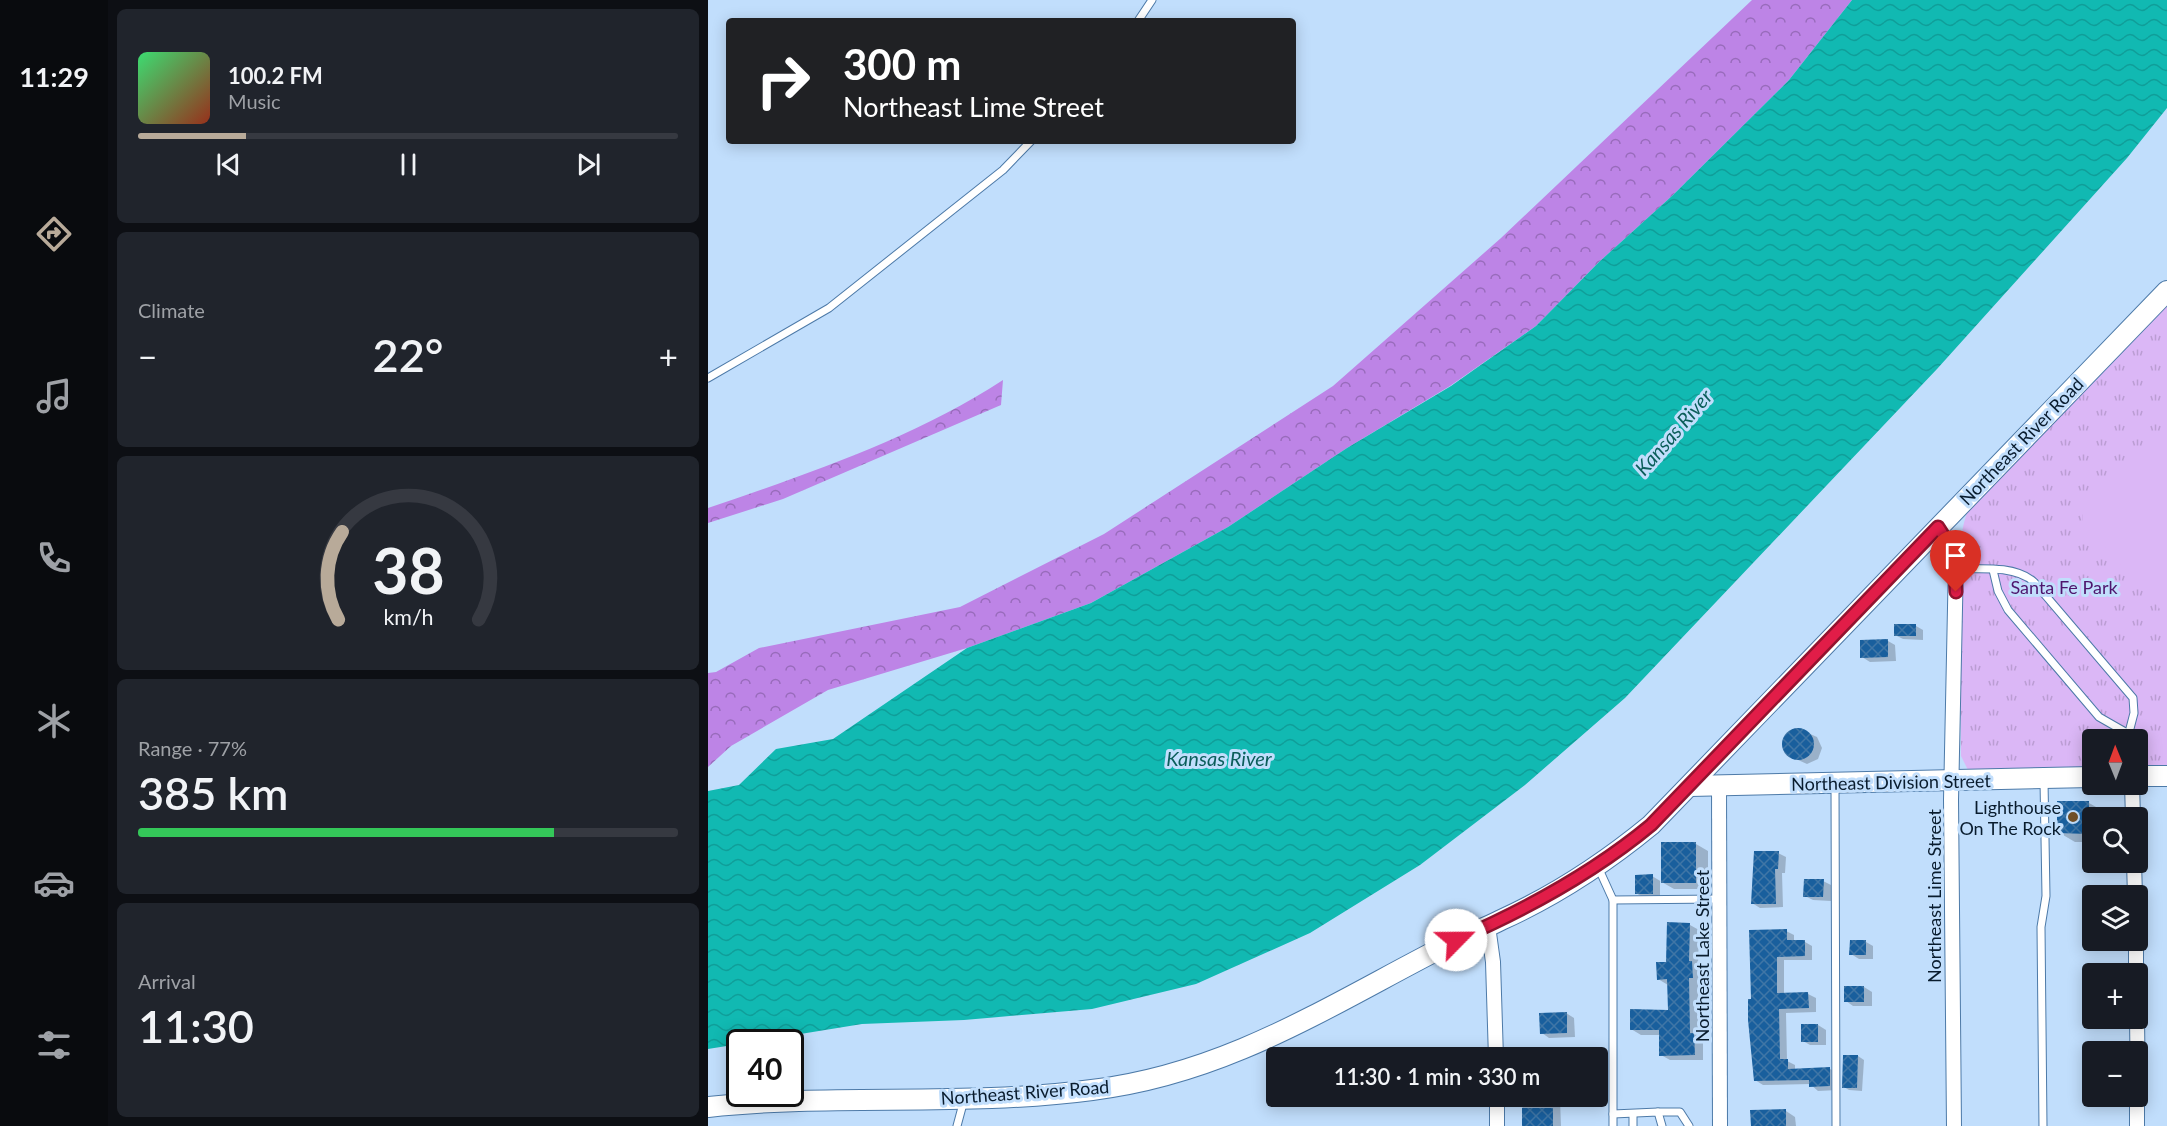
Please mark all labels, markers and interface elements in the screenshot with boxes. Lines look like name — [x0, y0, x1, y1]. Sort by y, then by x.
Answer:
text: 300 m — [843, 39, 961, 89]
icon: right — [744, 42, 822, 120]
text: 11:29 — [19, 60, 89, 93]
text: 100.2 FM — [228, 62, 323, 89]
text: Music — [228, 89, 281, 113]
text: Northeast Lime Street — [843, 90, 1104, 123]
icon: previous — [212, 148, 245, 181]
icon: pause — [392, 148, 425, 181]
icon: next — [572, 148, 605, 181]
icon: directions — [33, 213, 75, 255]
text: Climate — [138, 298, 205, 322]
text: 22° — [373, 328, 443, 382]
text: − — [138, 336, 157, 376]
text: + — [659, 336, 678, 376]
street label: Northeast River Road — [1954, 373, 2088, 509]
icon: music — [33, 375, 75, 417]
water label: Kansas River — [1629, 383, 1717, 480]
pin — [1930, 530, 1981, 592]
text: 38 — [372, 532, 444, 607]
icon: phone — [33, 537, 75, 579]
icon: arrive — [1939, 539, 1972, 572]
park label: Santa Fe Park — [2010, 576, 2118, 598]
text: km/h — [383, 604, 433, 630]
icon: climate — [33, 700, 75, 742]
north arrow — [2082, 729, 2148, 795]
map controls — [2082, 729, 2148, 1107]
text: Range · 77% — [138, 736, 247, 760]
water label: Kansas River — [1166, 746, 1273, 770]
text: 385 km — [138, 766, 288, 820]
street label: Northeast Division Street — [1791, 769, 1992, 795]
place label: Lighthouse On The Rock — [1959, 796, 2062, 839]
button: search — [2082, 807, 2148, 873]
street label: Northeast Lime Street — [1923, 809, 1945, 983]
marker: Lighthouse On The Rock — [2066, 810, 2080, 824]
icon: car — [33, 862, 75, 904]
street label: Northeast Lake Street — [1691, 869, 1713, 1042]
button: layers — [2082, 885, 2148, 951]
position arrow — [1424, 908, 1488, 972]
button: + — [2082, 963, 2148, 1029]
text: Arrival — [138, 969, 196, 993]
text: 11:30 — [138, 999, 254, 1053]
icon: filters — [33, 1024, 75, 1066]
speed limit sign: 40 — [726, 1029, 804, 1107]
button: − — [2082, 1041, 2148, 1107]
text: 11:30 · 1 min · 330 m — [1334, 1063, 1540, 1090]
street label: Northeast River Road — [940, 1075, 1110, 1109]

